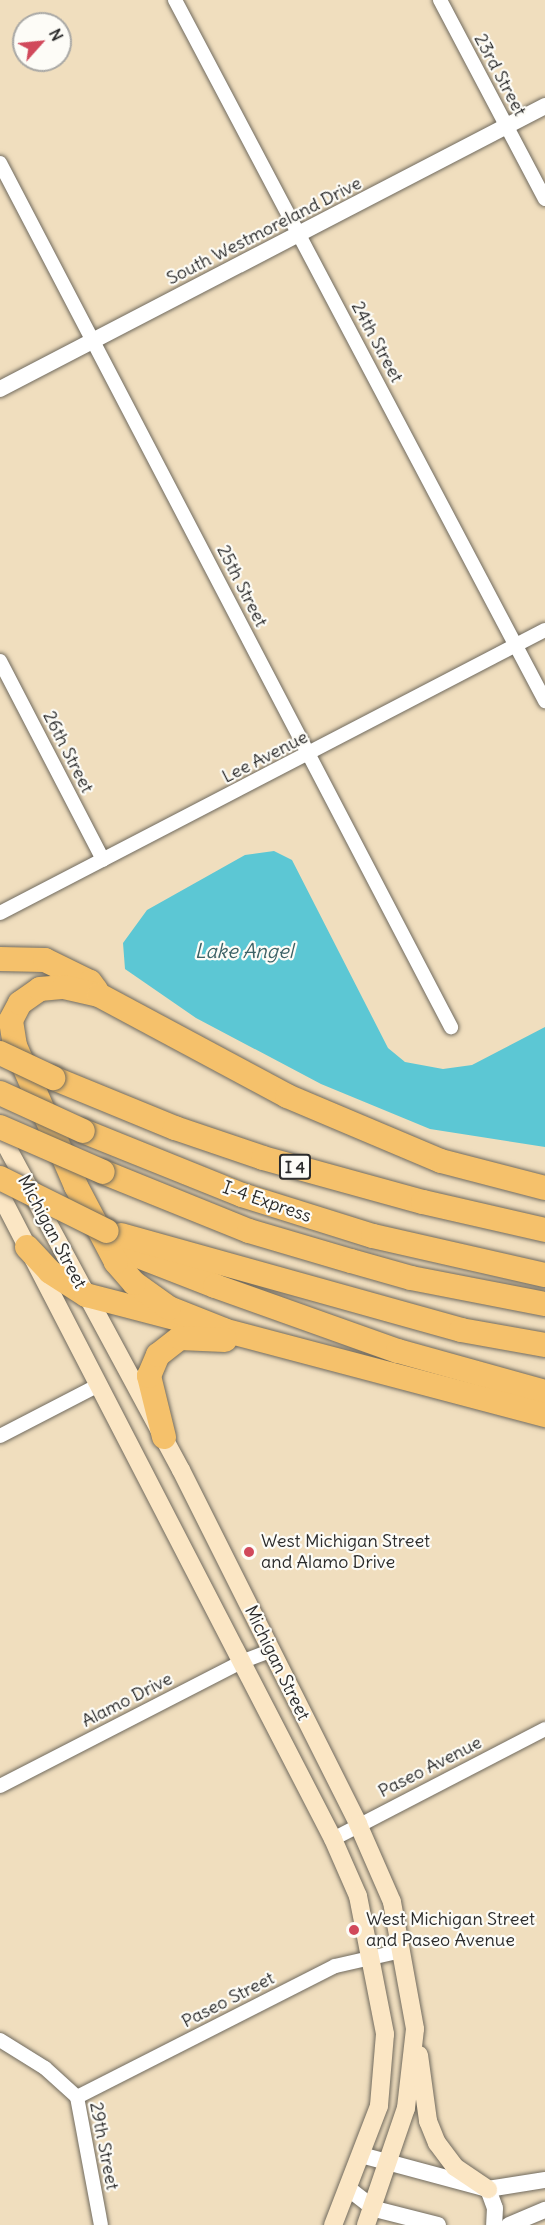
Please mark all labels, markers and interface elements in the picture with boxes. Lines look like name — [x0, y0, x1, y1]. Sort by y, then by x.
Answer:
north arrow — [12, 12, 72, 72]
text: N — [45, 25, 68, 44]
street label: 23rd Street — [469, 30, 531, 120]
street label: South Westmoreland Drive — [163, 172, 365, 290]
street label: 24th Street — [347, 298, 407, 386]
street label: 25th Street — [212, 541, 272, 631]
street label: 26th Street — [38, 707, 98, 797]
street label: Lee Avenue — [219, 726, 311, 788]
water label: Lake Angel — [195, 938, 293, 962]
road number: I 4 — [278, 1154, 312, 1180]
street label: Michigan Street — [13, 1172, 91, 1292]
street label: I-4 Express — [220, 1177, 314, 1227]
place label: West Michigan Street and Alamo Drive — [261, 1531, 430, 1574]
marker: West Michigan Street and Alamo Drive — [242, 1545, 256, 1559]
street label: Michigan Street — [240, 1602, 314, 1724]
street label: Alamo Drive — [78, 1668, 176, 1732]
street label: Paseo Avenue — [375, 1732, 485, 1802]
place label: West Michigan Street and Paseo Avenue — [366, 1909, 535, 1952]
marker: West Michigan Street and Paseo Avenue — [347, 1923, 361, 1937]
street label: Paseo Street — [178, 1967, 278, 2033]
street label: 29th Street — [85, 2100, 123, 2192]

